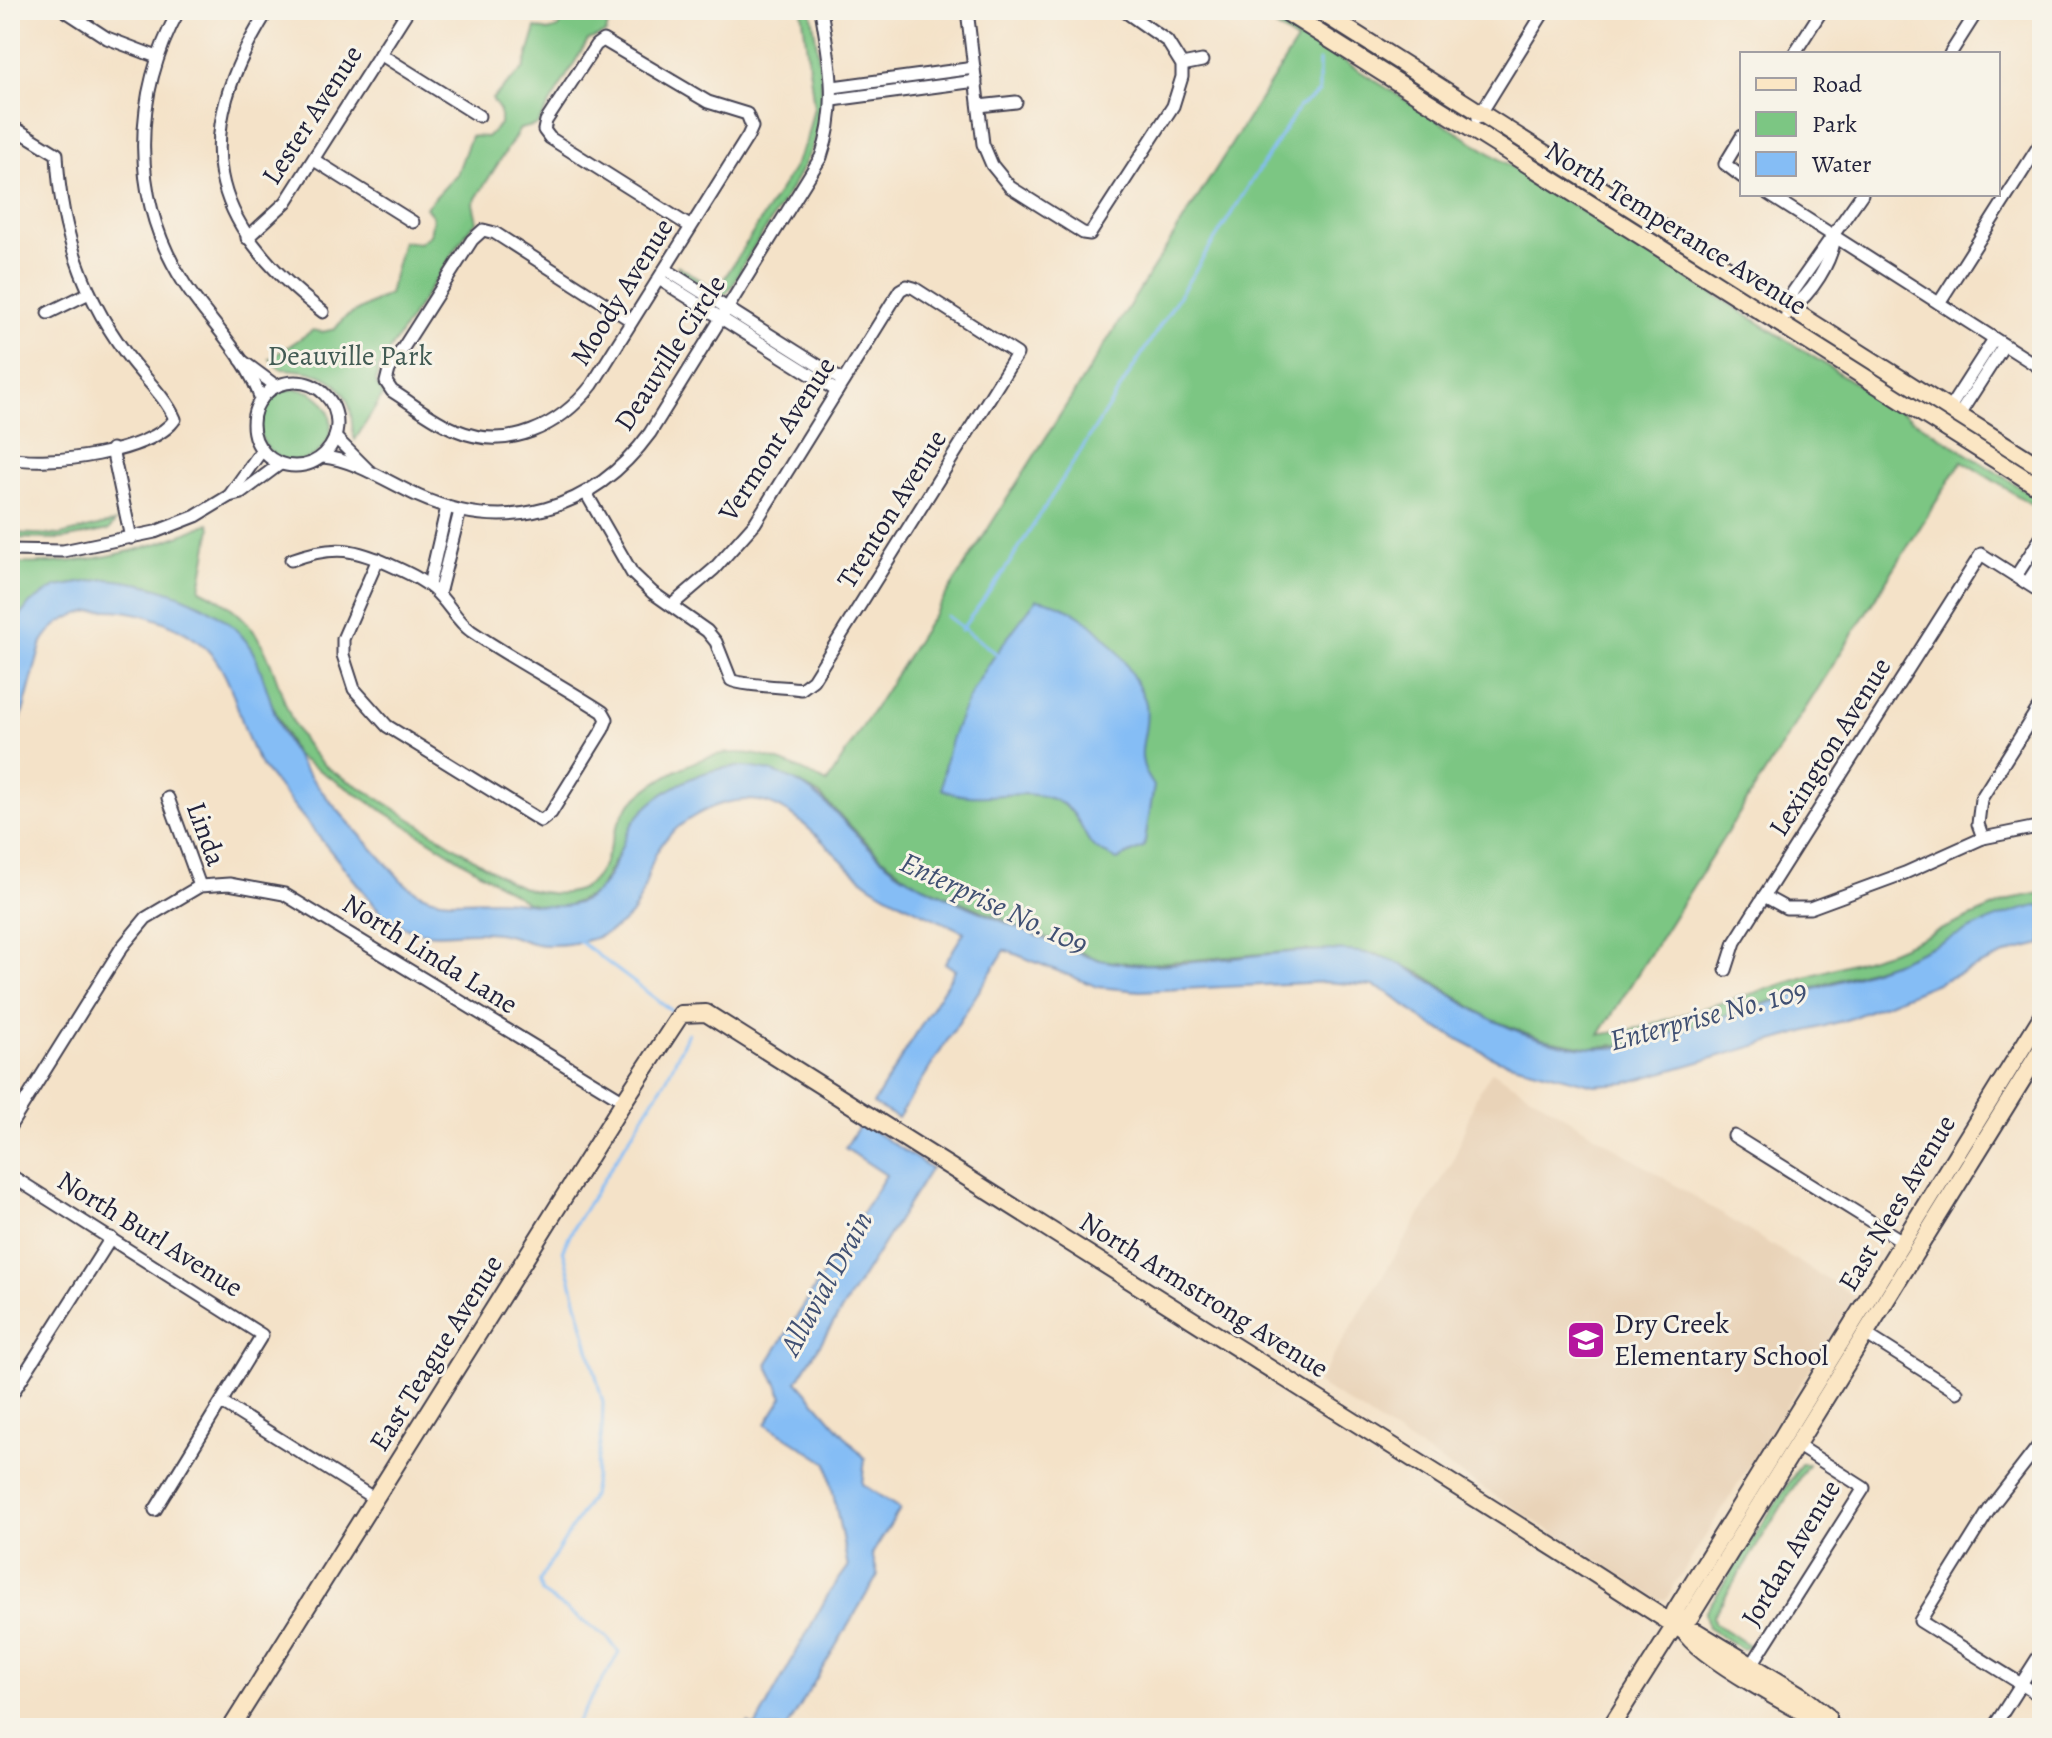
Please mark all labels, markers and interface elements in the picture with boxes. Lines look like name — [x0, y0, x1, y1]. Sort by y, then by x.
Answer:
street label: Lester Avenue — [253, 38, 371, 192]
legend — [1740, 52, 2000, 196]
text: Road — [1812, 68, 1862, 100]
text: Park — [1812, 108, 1857, 140]
street label: North Temperance Avenue — [1538, 132, 1814, 324]
text: Water — [1811, 148, 1872, 180]
street label: Moody Avenue — [562, 211, 682, 373]
street label: Deauville Circle — [605, 268, 735, 438]
park label: Deauville Park — [267, 337, 433, 375]
street label: Vermont Avenue — [709, 349, 844, 529]
street label: Trenton Avenue — [828, 423, 956, 595]
street label: Lexington Avenue — [1760, 650, 1900, 844]
street label: Linda — [177, 797, 235, 871]
water label: Enterprise No. 109 — [894, 842, 1094, 964]
street label: North Linda Lane — [335, 885, 525, 1023]
water label: Enterprise No. 109 — [1605, 969, 1811, 1061]
street label: East Nees Avenue — [1829, 1108, 1965, 1298]
street label: North Burl Avenue — [50, 1162, 250, 1306]
street label: North Armstrong Avenue — [1072, 1203, 1336, 1387]
water label: Alluvial Drain — [769, 1204, 882, 1364]
street label: East Teague Avenue — [360, 1248, 512, 1458]
place label: Dry Creek Elementary School — [1614, 1305, 1829, 1375]
school or university icon: Dry Creek Elementary School — [1565, 1319, 1607, 1361]
street label: Jordan Avenue — [1732, 1473, 1850, 1633]

